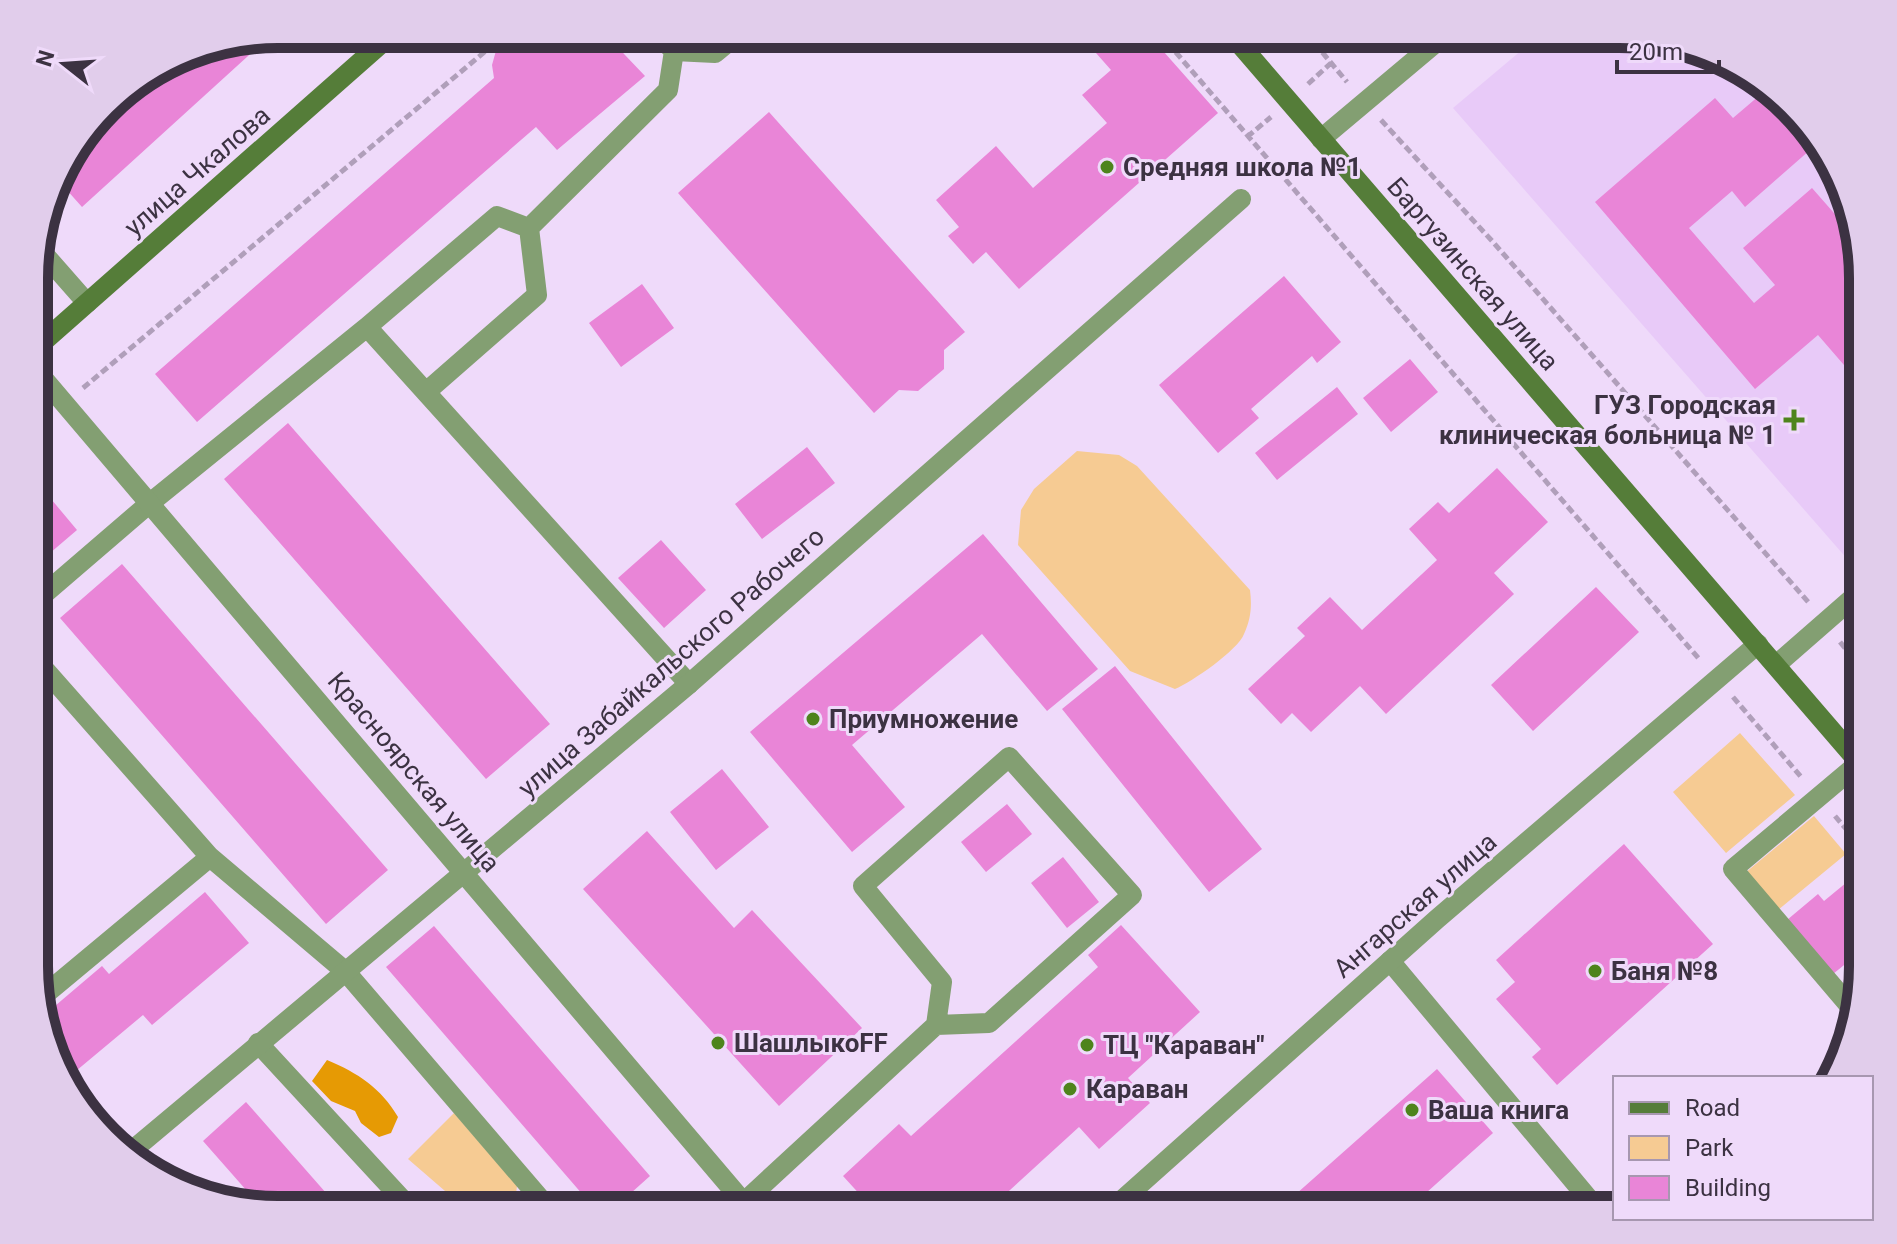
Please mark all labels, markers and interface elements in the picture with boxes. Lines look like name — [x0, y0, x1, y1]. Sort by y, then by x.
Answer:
north arrow — [24, 24, 104, 104]
scale bar — [1617, 24, 1719, 74]
text: 20 m — [1629, 38, 1683, 66]
text: N — [31, 47, 60, 69]
street label: улица Чкалова — [118, 100, 276, 242]
place label: Средняя школа №1 — [1123, 152, 1362, 182]
marker: Средняя школа №1 — [1098, 158, 1116, 176]
street label: Баргузинская улица — [1381, 172, 1565, 376]
place label: ГУЗ Городская клиническая больница № 1 — [1439, 390, 1776, 450]
marker: ГУЗ Городская клиническая больница № 1 — [1783, 409, 1805, 431]
street label: улица Забайкальского Рабочего — [512, 521, 830, 803]
street label: Красноярская улица — [322, 666, 506, 878]
place label: Приумножение — [829, 704, 1018, 734]
marker: Приумножение — [804, 710, 822, 728]
street label: Ангарская улица — [1328, 826, 1502, 984]
place label: Баня №8 — [1611, 956, 1718, 986]
marker: Баня №8 — [1586, 962, 1604, 980]
place label: ШашлыкоFF — [734, 1028, 888, 1058]
place label: ТЦ "Караван" — [1103, 1030, 1264, 1060]
marker: ШашлыкоFF — [709, 1034, 727, 1052]
marker: ТЦ "Караван" — [1078, 1036, 1096, 1054]
place label: Караван — [1086, 1074, 1189, 1104]
legend — [1613, 1076, 1873, 1220]
marker: Караван — [1061, 1080, 1079, 1098]
text: Road — [1685, 1094, 1740, 1122]
place label: Ваша книга — [1428, 1095, 1569, 1125]
marker: Ваша книга — [1403, 1101, 1421, 1119]
text: Park — [1685, 1134, 1734, 1162]
text: Building — [1685, 1174, 1771, 1202]

